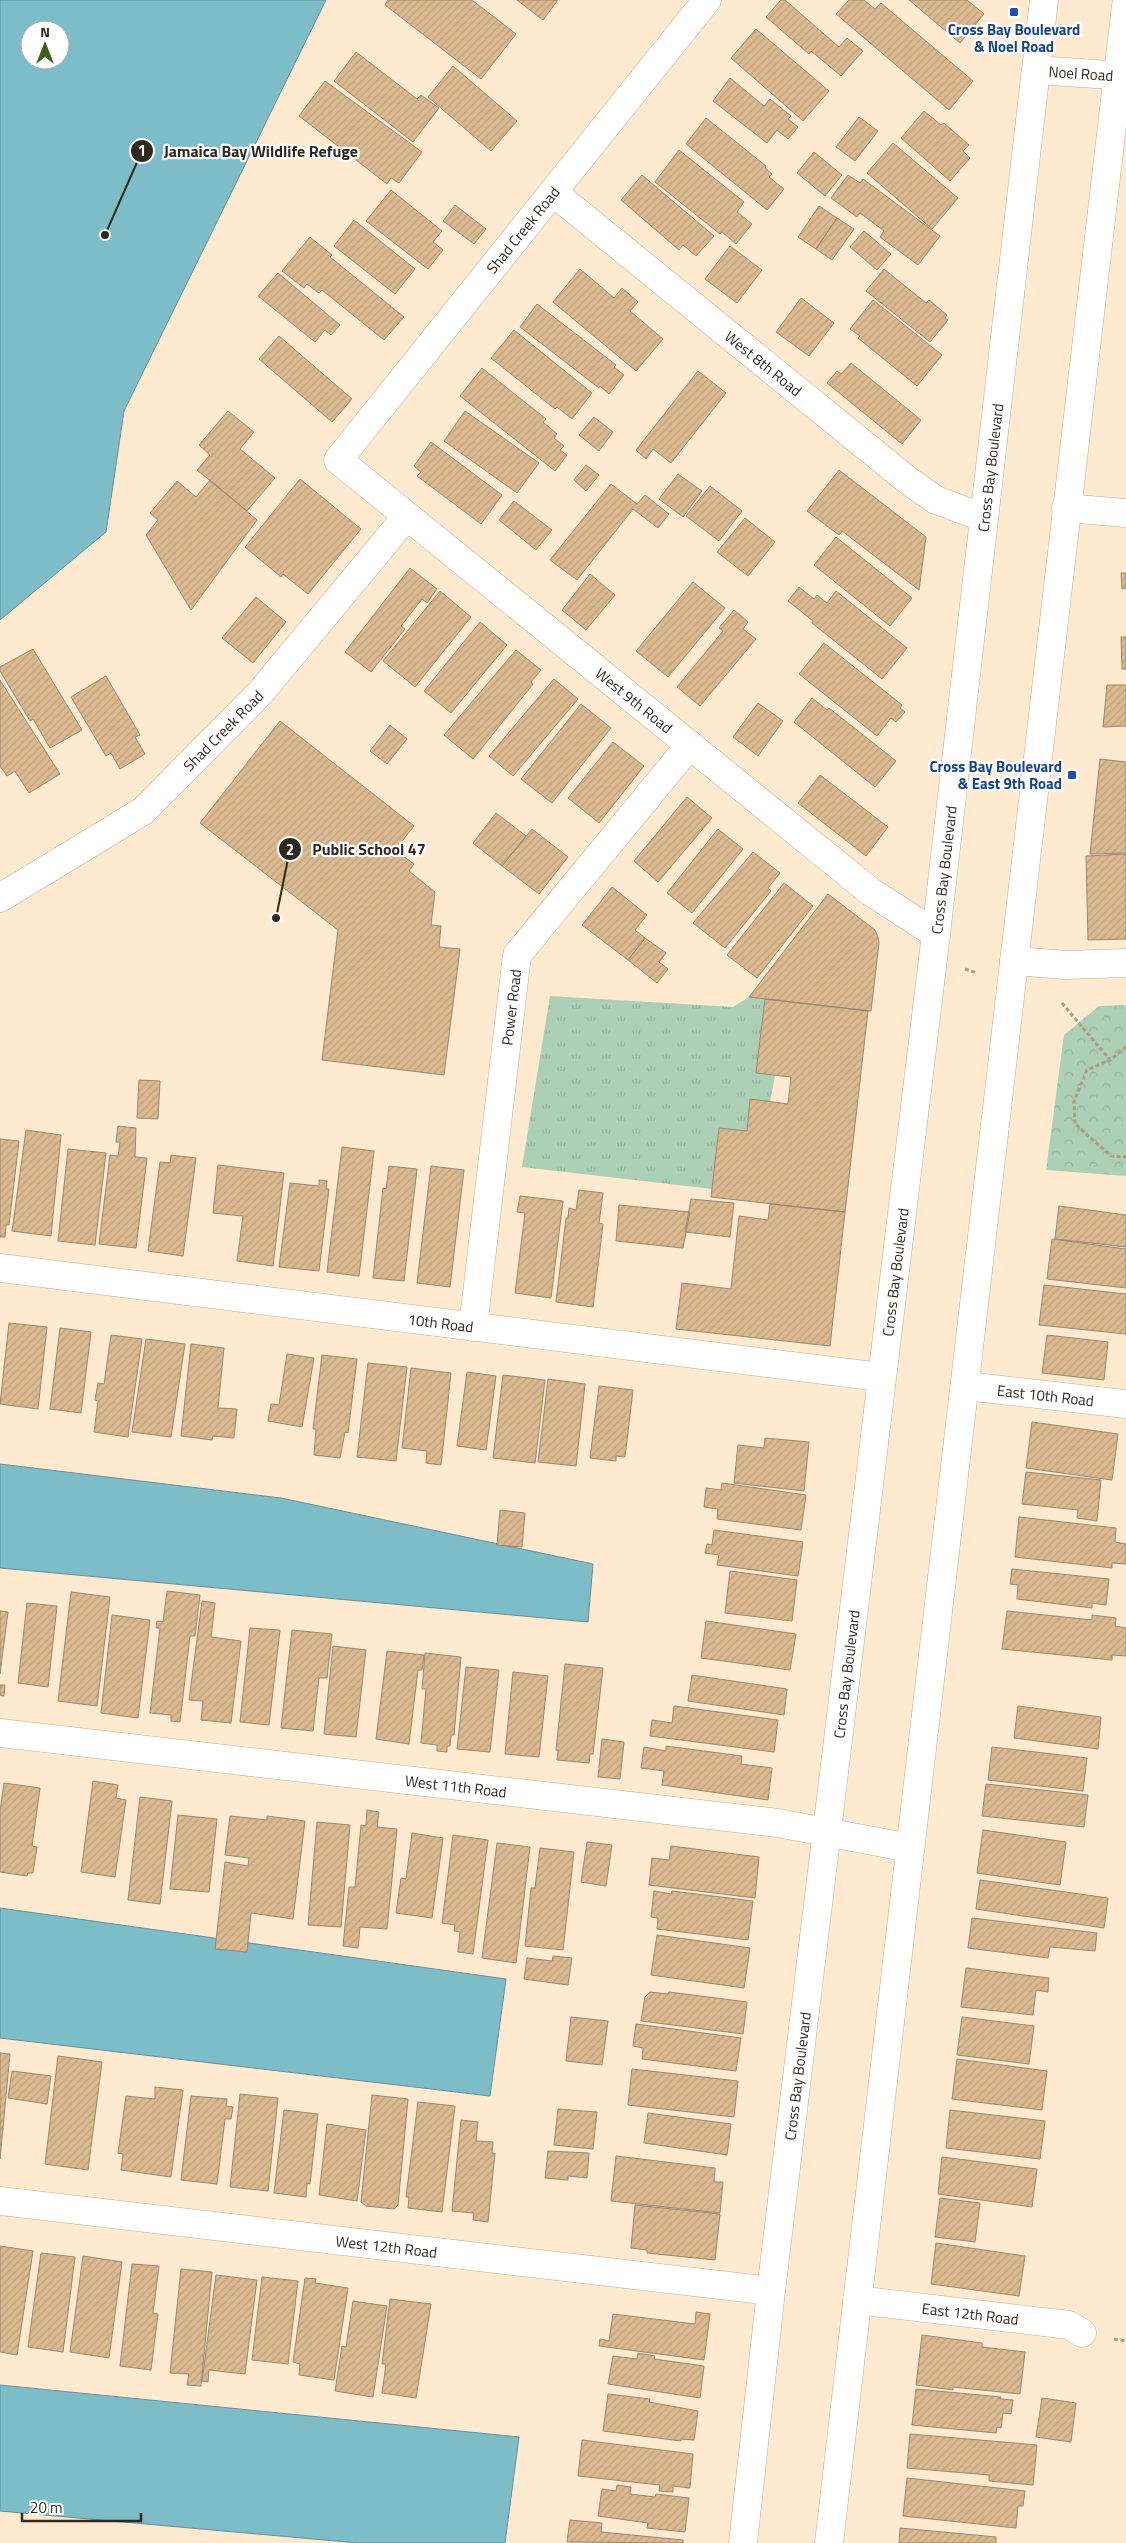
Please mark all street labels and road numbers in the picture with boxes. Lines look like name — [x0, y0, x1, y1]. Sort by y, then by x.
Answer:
street label: Noel Road — [1048, 59, 1114, 87]
street label: Shad Creek Road — [481, 182, 565, 278]
street label: West 8th Road — [720, 325, 807, 402]
street label: Cross Bay Boulevard — [971, 402, 1009, 533]
street label: West 9th Road — [591, 662, 678, 739]
street label: Shad Creek Road — [177, 684, 269, 776]
street label: Cross Bay Boulevard — [925, 804, 962, 935]
street label: Power Road — [495, 968, 527, 1047]
street label: Cross Bay Boulevard — [876, 1207, 914, 1338]
street label: 10th Road — [407, 1307, 475, 1338]
street label: East 10th Road — [996, 1378, 1095, 1412]
street label: Cross Bay Boulevard — [827, 1609, 865, 1740]
street label: West 11th Road — [404, 1768, 508, 1803]
street label: Cross Bay Boulevard — [778, 2011, 816, 2142]
street label: West 12th Road — [334, 2229, 438, 2263]
street label: East 12th Road — [921, 2296, 1020, 2330]

